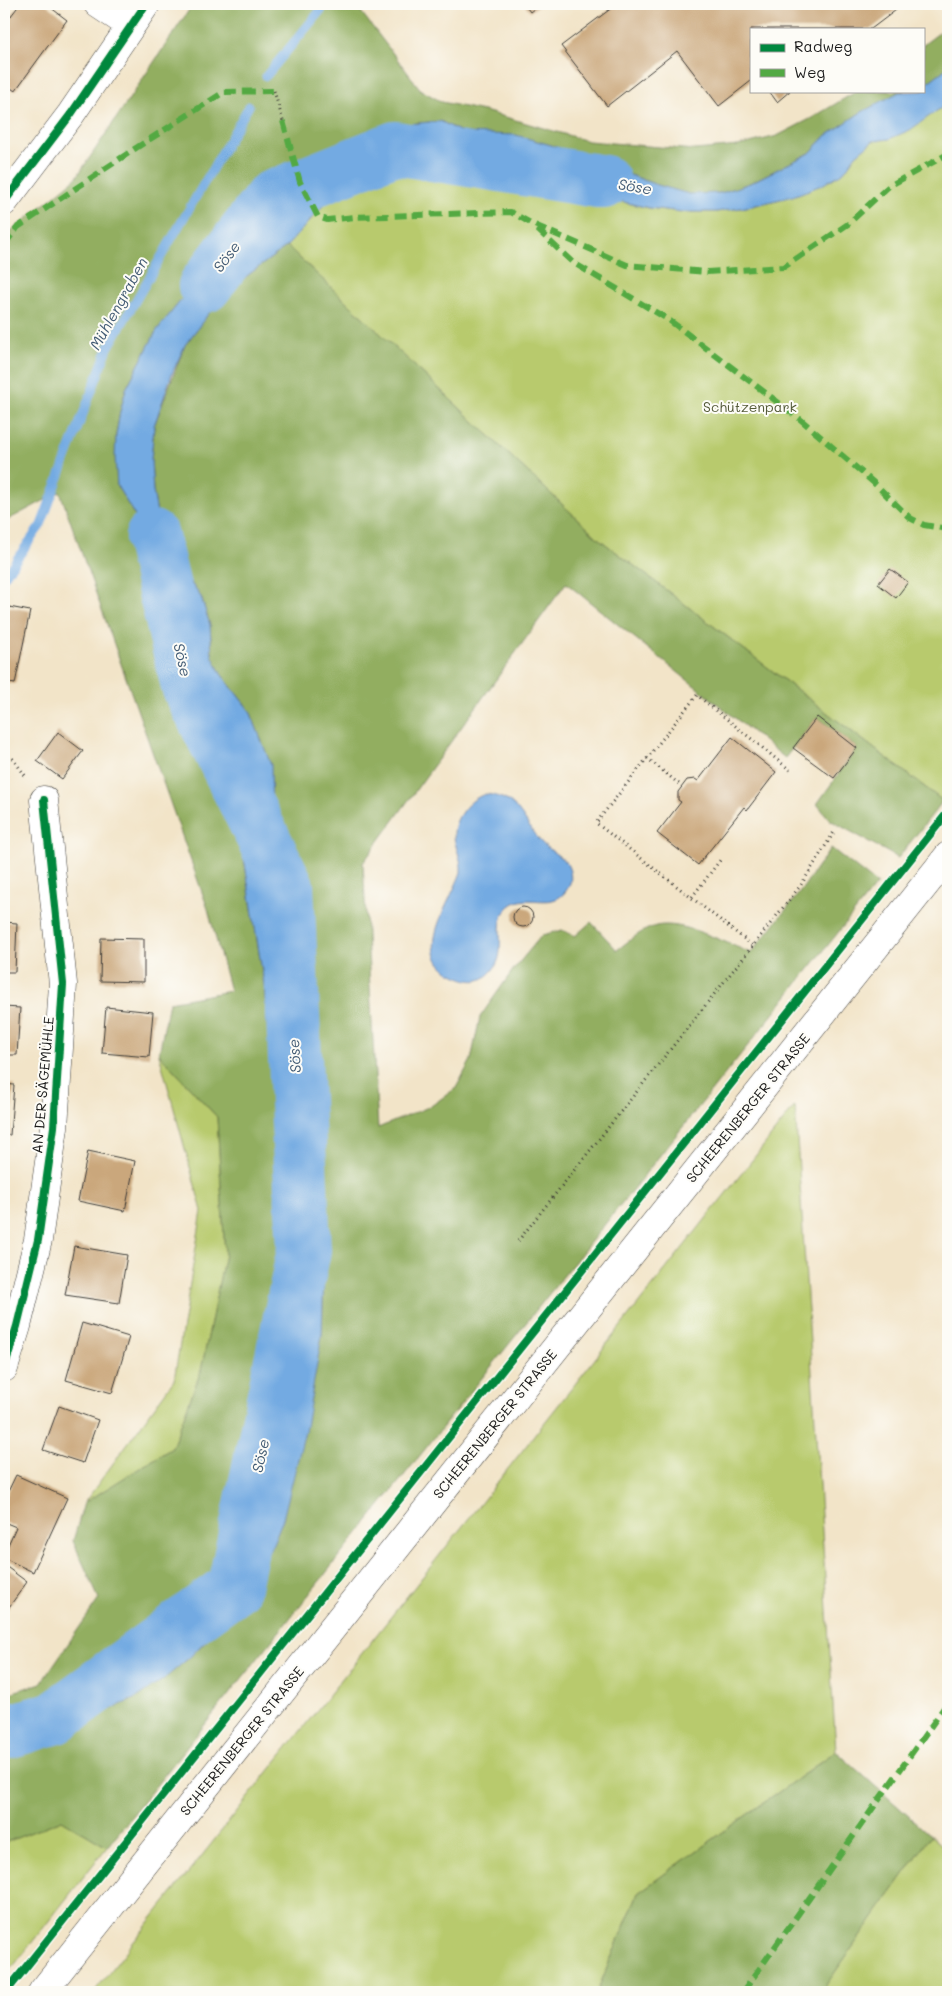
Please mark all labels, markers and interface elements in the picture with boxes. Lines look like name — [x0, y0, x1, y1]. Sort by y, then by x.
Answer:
legend — [750, 28, 924, 92]
text: Radweg — [794, 36, 852, 56]
text: Weg — [794, 62, 825, 82]
water label: Söse — [617, 173, 653, 199]
water label: Söse — [208, 237, 244, 276]
water label: Mühlengraben — [84, 254, 152, 353]
park label: Schützenpark — [703, 397, 797, 416]
water label: Söse — [169, 641, 197, 679]
street label: AN DER SÄGEMÜHLE — [27, 1016, 58, 1154]
street label: SCHEERENBERGER STRASSE — [681, 1029, 814, 1186]
water label: Söse — [283, 1039, 305, 1074]
street label: SCHEERENBERGER STRASSE — [428, 1345, 561, 1502]
water label: Söse — [247, 1437, 273, 1474]
street label: SCHEERENBERGER STRASSE — [175, 1662, 308, 1819]

